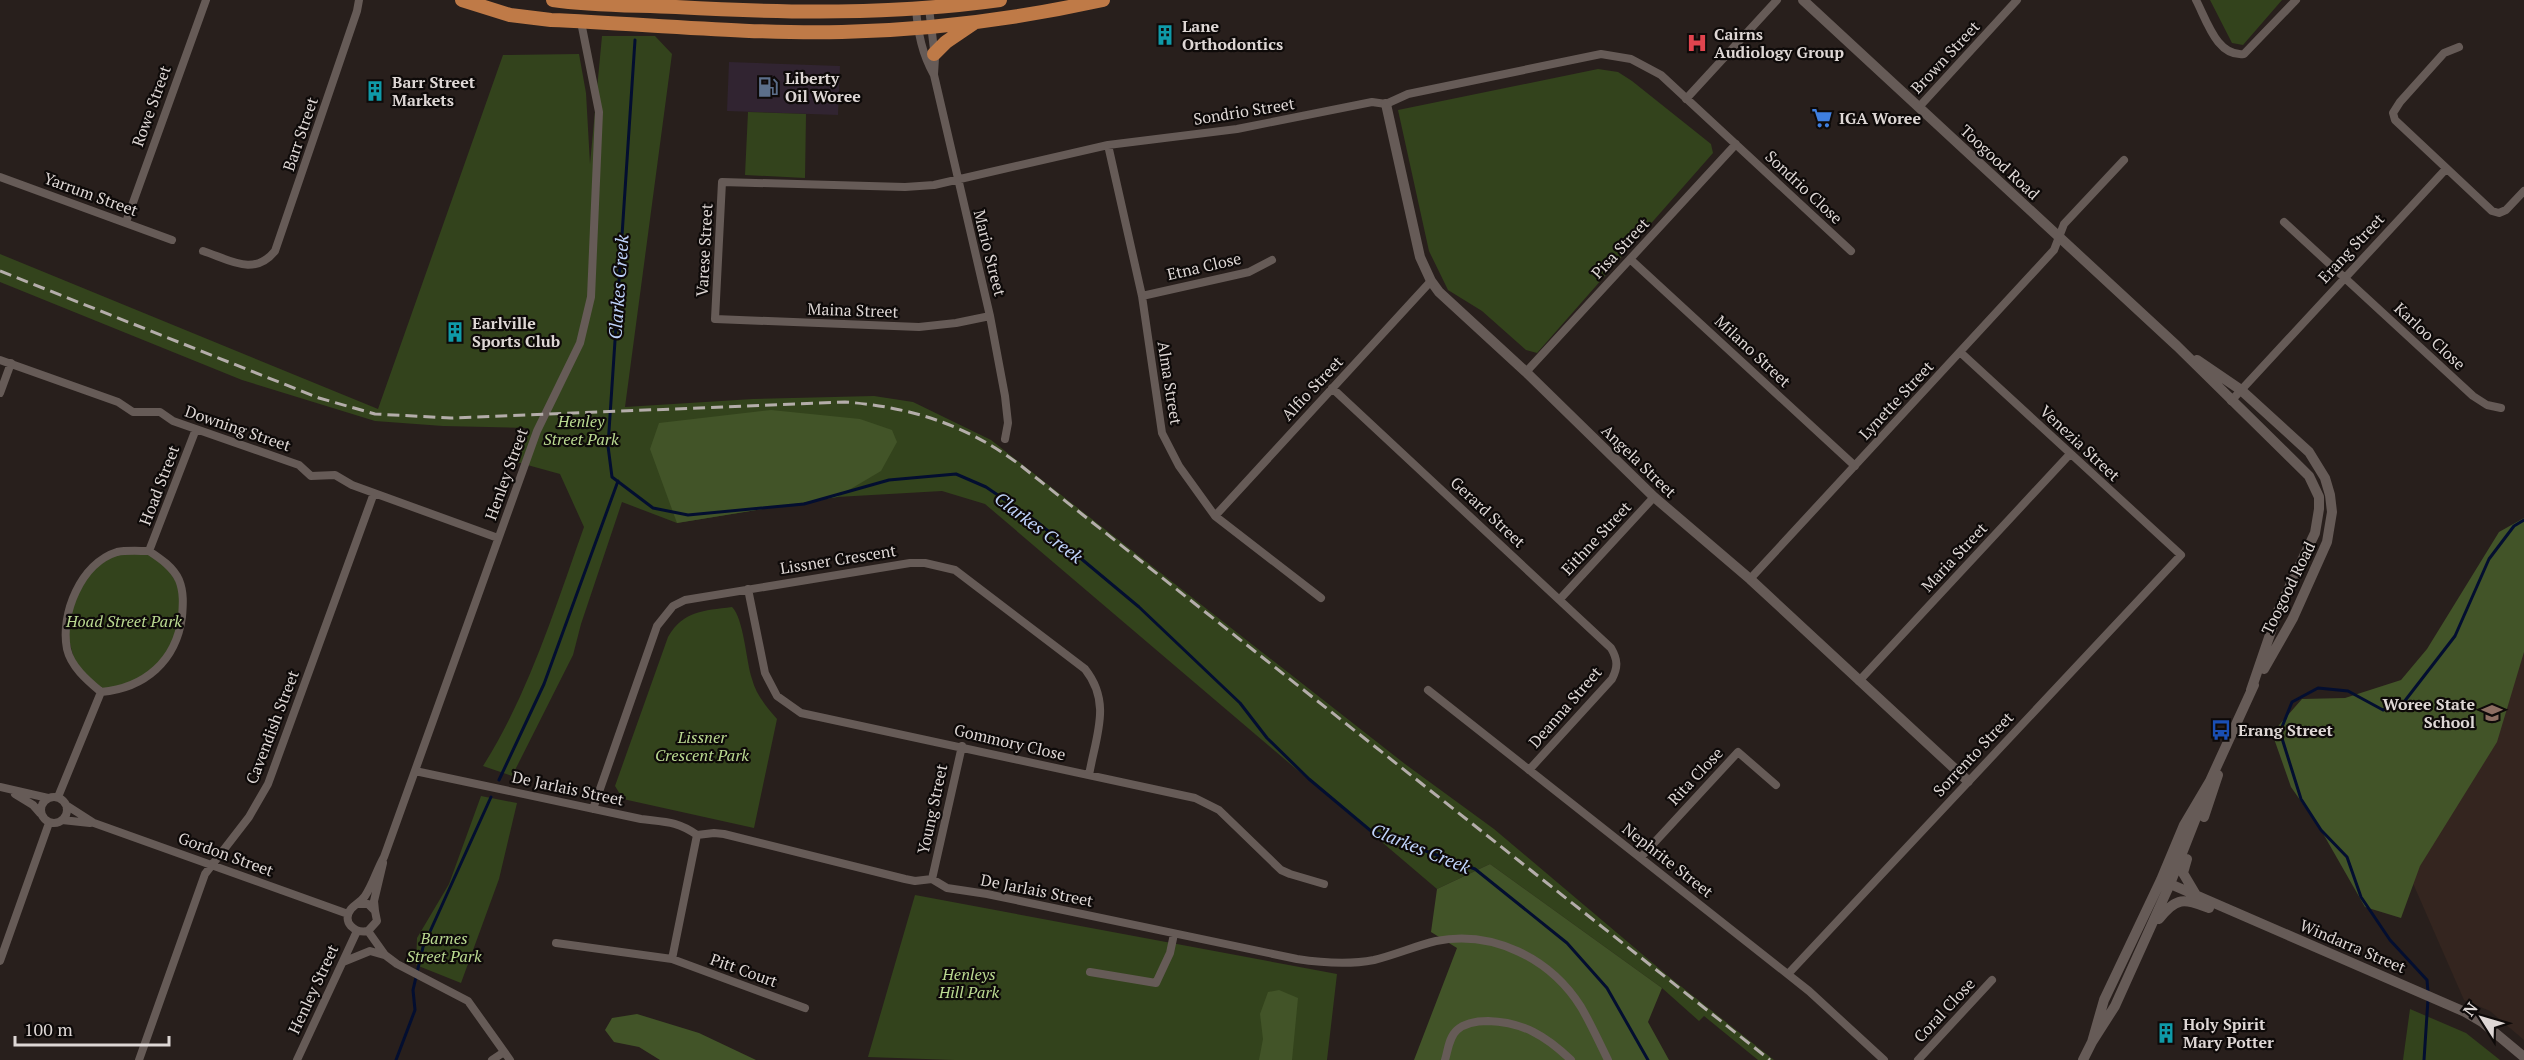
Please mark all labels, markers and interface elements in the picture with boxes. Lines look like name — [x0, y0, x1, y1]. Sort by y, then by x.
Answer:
place label: Lane Orthodontics — [1182, 15, 1283, 55]
street label: Brown Street — [1905, 16, 1985, 98]
building icon: Lane Orthodontics — [1153, 23, 1177, 47]
place label: Cairns Audiology Group — [1714, 23, 1844, 63]
hospital icon: Cairns Audiology Group — [1685, 31, 1709, 55]
street label: Rowe Street — [126, 62, 176, 150]
place label: Liberty Oil Woree — [785, 67, 861, 107]
place label: Barr Street Markets — [392, 71, 476, 111]
fuel station icon: Liberty Oil Woree — [756, 75, 780, 99]
building icon: Barr Street Markets — [363, 79, 387, 103]
street label: Sondrio Street — [1192, 92, 1296, 130]
street label: Barr Street — [277, 94, 323, 174]
supermarket icon: IGA Woree — [1810, 106, 1834, 130]
place label: IGA Woree — [1839, 107, 1921, 129]
street label: Toogood Road — [1956, 119, 2045, 205]
street label: Sondrio Close — [1760, 145, 1848, 229]
street label: Yarrum Street — [41, 167, 141, 221]
street label: Varese Street — [691, 203, 717, 297]
street label: Mario Street — [969, 207, 1011, 299]
street label: Erang Street — [2313, 208, 2389, 288]
street label: Pisa Street — [1586, 213, 1654, 283]
water label: Clarkes Creek — [602, 234, 634, 340]
street label: Etna Close — [1165, 247, 1243, 285]
street label: Maina Street — [807, 297, 899, 323]
street label: Karloo Close — [2390, 297, 2470, 375]
street label: Milano Street — [1710, 310, 1796, 392]
place label: Earlville Sports Club — [472, 312, 560, 352]
building icon: Earlville Sports Club — [443, 320, 467, 344]
street label: Alma Street — [1153, 340, 1187, 426]
street label: Alfio Street — [1276, 351, 1348, 425]
street label: Lynette Street — [1854, 356, 1938, 444]
street label: Downing Street — [182, 400, 294, 456]
street label: Venezia Street — [2035, 400, 2125, 486]
park label: Henley Street Park — [543, 410, 619, 450]
street label: Angela Street — [1597, 420, 1681, 502]
street label: Henley Street — [479, 425, 533, 523]
street label: Hoad Street — [134, 442, 184, 528]
street label: Gerard Street — [1446, 472, 1530, 552]
water label: Clarkes Creek — [990, 486, 1088, 568]
street label: Eithne Street — [1556, 496, 1636, 580]
street label: Maria Street — [1916, 517, 1992, 597]
street label: Toogood Road — [2256, 538, 2320, 638]
street label: Lissner Crescent — [778, 539, 898, 579]
park label: Hoad Street Park — [65, 610, 182, 632]
street label: Deanna Street — [1524, 662, 1607, 752]
street label: Cavendish Street — [240, 667, 304, 787]
place label: Woree State School — [2383, 693, 2475, 733]
school or university icon: Woree State School — [2480, 701, 2504, 725]
street label: Sorrento Street — [1928, 707, 2018, 801]
street label: Gommory Close — [952, 718, 1068, 766]
bus stop icon: Erang Street — [2209, 718, 2233, 742]
place label: Erang Street — [2238, 719, 2334, 741]
park label: Lissner Crescent Park — [655, 726, 749, 766]
street label: Rita Close — [1662, 742, 1728, 810]
street label: Young Street — [912, 762, 952, 856]
street label: De Jarlais Street — [510, 765, 626, 811]
water label: Clarkes Creek — [1368, 817, 1474, 879]
street label: Nephrite Street — [1618, 818, 1718, 902]
street label: Gordon Street — [175, 827, 277, 881]
street label: De Jarlais Street — [979, 868, 1095, 912]
street label: Windarra Street — [2297, 914, 2409, 978]
park label: Barnes Street Park — [406, 927, 482, 967]
street label: Henley Street — [283, 941, 343, 1037]
street label: Pitt Court — [707, 948, 781, 992]
park label: Henleys Hill Park — [938, 963, 999, 1003]
street label: Coral Close — [1908, 973, 1980, 1047]
north arrow — [2452, 988, 2512, 1048]
text: N — [2458, 998, 2482, 1020]
scale bar — [15, 1009, 170, 1047]
place label: Holy Spirit Mary Potter — [2183, 1013, 2274, 1053]
text: 100 m — [24, 1017, 73, 1041]
building icon: Holy Spirit Mary Potter — [2154, 1021, 2178, 1045]

